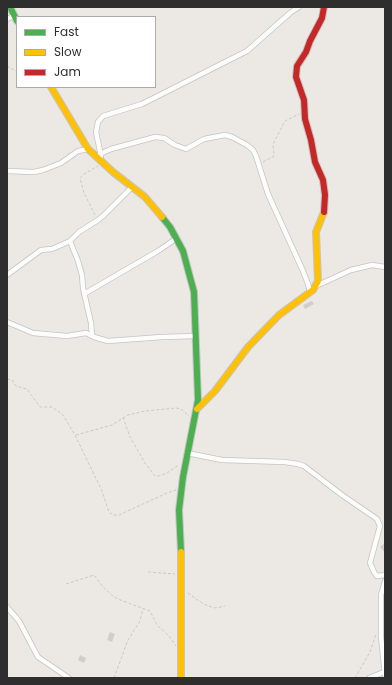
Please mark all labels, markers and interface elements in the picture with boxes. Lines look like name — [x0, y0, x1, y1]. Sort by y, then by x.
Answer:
legend — [16, 16, 156, 88]
text: Fast — [54, 23, 79, 40]
text: Slow — [54, 43, 82, 60]
text: Jam — [54, 63, 81, 80]

